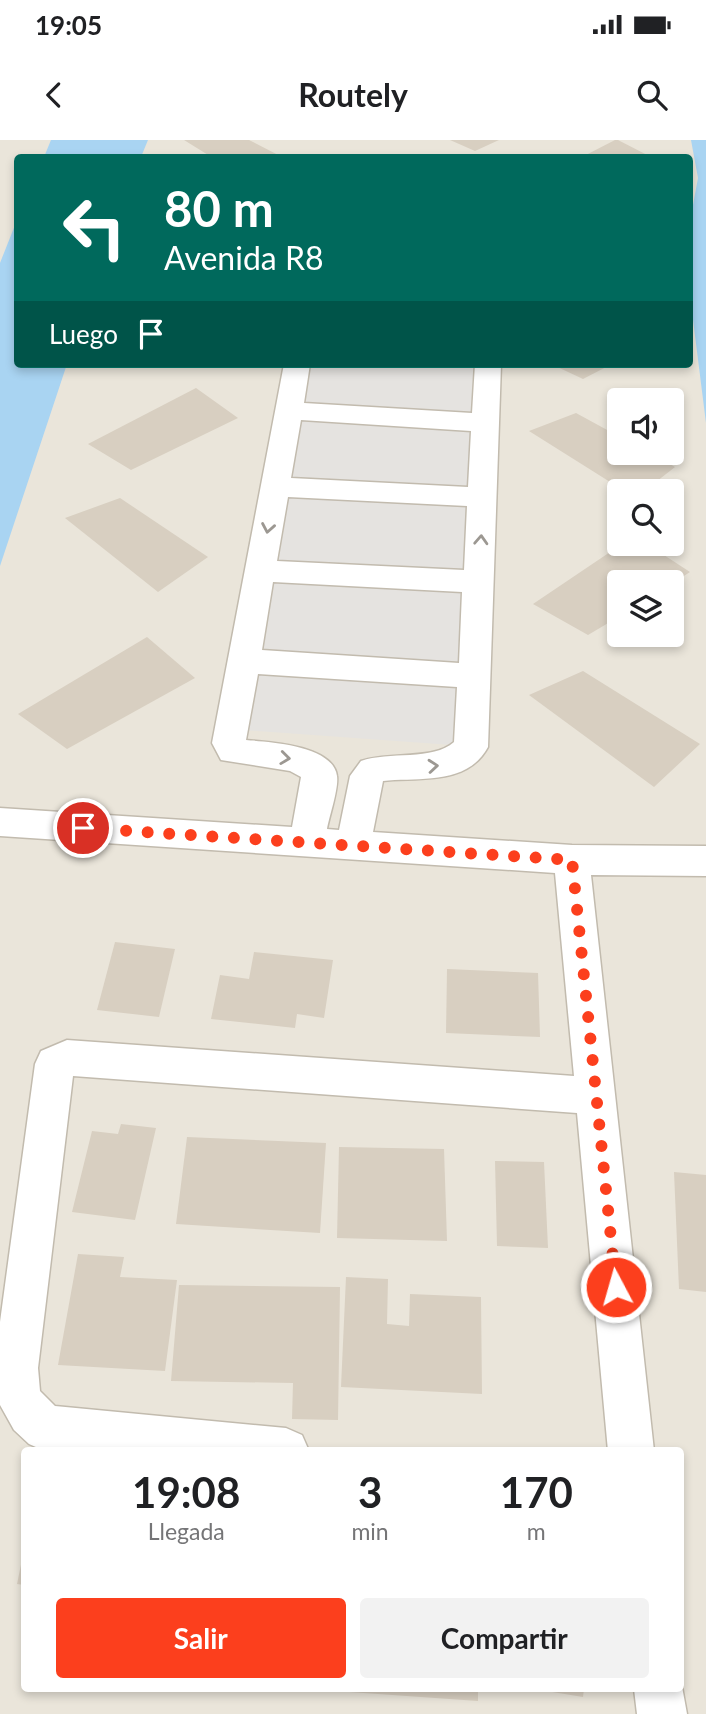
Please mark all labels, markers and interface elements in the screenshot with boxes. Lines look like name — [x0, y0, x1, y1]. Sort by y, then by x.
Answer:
text: 19:05 — [35, 9, 102, 41]
text: Routely — [298, 75, 408, 114]
icon: back — [35, 76, 73, 114]
icon: search — [633, 76, 671, 114]
text: 80 m — [164, 179, 274, 237]
icon: left — [49, 182, 140, 273]
text: Avenida R8 — [164, 238, 324, 277]
icon: arrive — [132, 315, 170, 353]
text: Luego — [49, 318, 118, 350]
map controls — [607, 388, 684, 647]
button: sound — [607, 388, 684, 465]
button: search — [607, 479, 684, 556]
one-way arrow — [261, 521, 276, 533]
one-way arrow — [473, 534, 488, 545]
button: layers — [607, 570, 684, 647]
one-way arrow — [279, 751, 290, 766]
one-way arrow — [428, 759, 439, 774]
pin — [53, 798, 113, 858]
icon: arrive — [64, 809, 102, 847]
position arrow — [579, 1250, 653, 1324]
text: 19:08 — [132, 1467, 240, 1517]
text: 3 — [358, 1467, 382, 1517]
text: 170 — [500, 1467, 573, 1517]
text: Llegada — [148, 1517, 225, 1545]
text: min — [351, 1517, 389, 1545]
text: m — [527, 1517, 546, 1545]
button: Salir — [56, 1598, 346, 1678]
button: Compartir — [360, 1598, 649, 1678]

